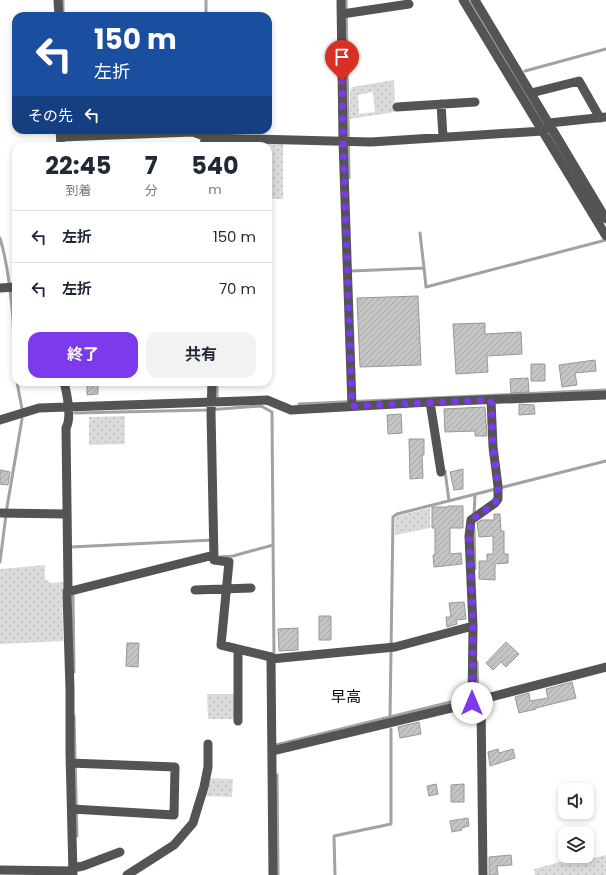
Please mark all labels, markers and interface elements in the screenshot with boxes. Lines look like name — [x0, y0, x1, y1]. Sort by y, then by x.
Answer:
text: 150 m — [94, 20, 177, 59]
icon: left — [28, 28, 80, 80]
pin — [325, 40, 359, 81]
icon: arrive — [331, 46, 353, 68]
text: 左折 — [94, 59, 130, 84]
icon: left — [81, 104, 103, 126]
text: その先 — [28, 105, 73, 126]
text: 22:45 — [45, 149, 111, 182]
text: 7 — [145, 149, 158, 182]
text: 540 — [191, 149, 239, 182]
text: m — [208, 180, 222, 199]
text: 到着 — [65, 181, 91, 200]
text: 分 — [145, 181, 158, 200]
icon: left — [28, 226, 50, 248]
text: 左折 — [62, 226, 92, 247]
text: 150 m — [213, 226, 256, 247]
icon: left — [28, 278, 50, 300]
text: 左折 — [62, 278, 92, 299]
text: 70 m — [219, 278, 256, 299]
button: 終了 — [28, 332, 138, 378]
button: 共有 — [146, 332, 256, 378]
position arrow — [451, 682, 493, 724]
district label: 早高 — [331, 686, 361, 707]
map controls — [558, 783, 594, 863]
button: sound — [558, 783, 594, 819]
button: layers — [558, 827, 594, 863]

